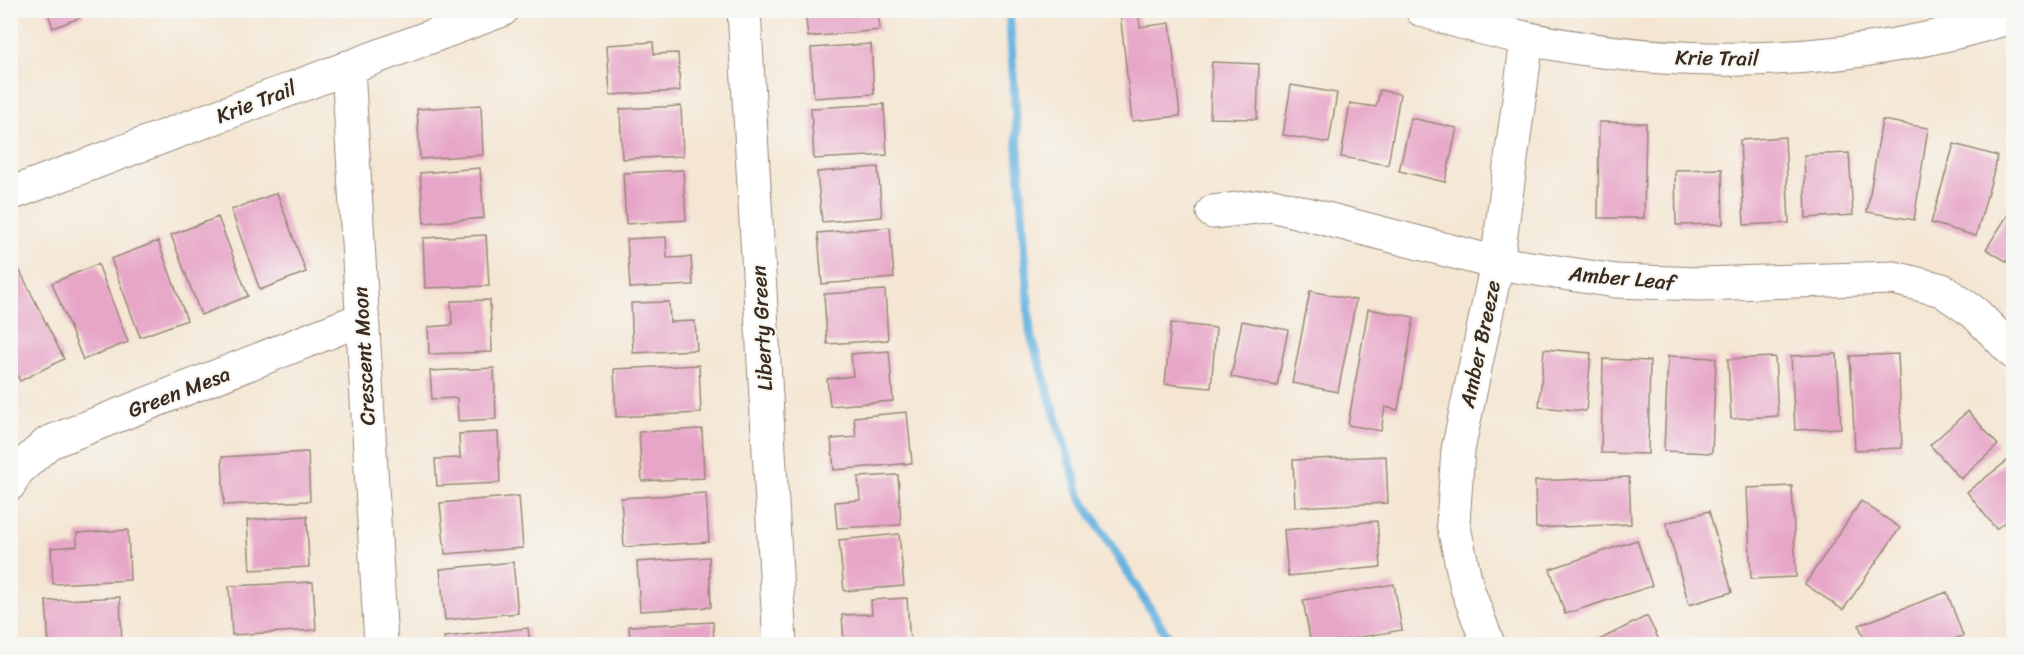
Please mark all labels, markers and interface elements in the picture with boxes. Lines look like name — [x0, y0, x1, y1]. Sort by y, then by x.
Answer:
street label: Krie Trail — [1675, 38, 1760, 78]
street label: Krie Trail — [210, 69, 303, 135]
street label: Amber Leaf — [1566, 254, 1679, 302]
street label: Liberty Green — [740, 264, 784, 392]
street label: Amber Breeze — [1448, 277, 1512, 412]
street label: Crescent Moon — [341, 286, 387, 426]
street label: Green Mesa — [122, 355, 236, 429]

